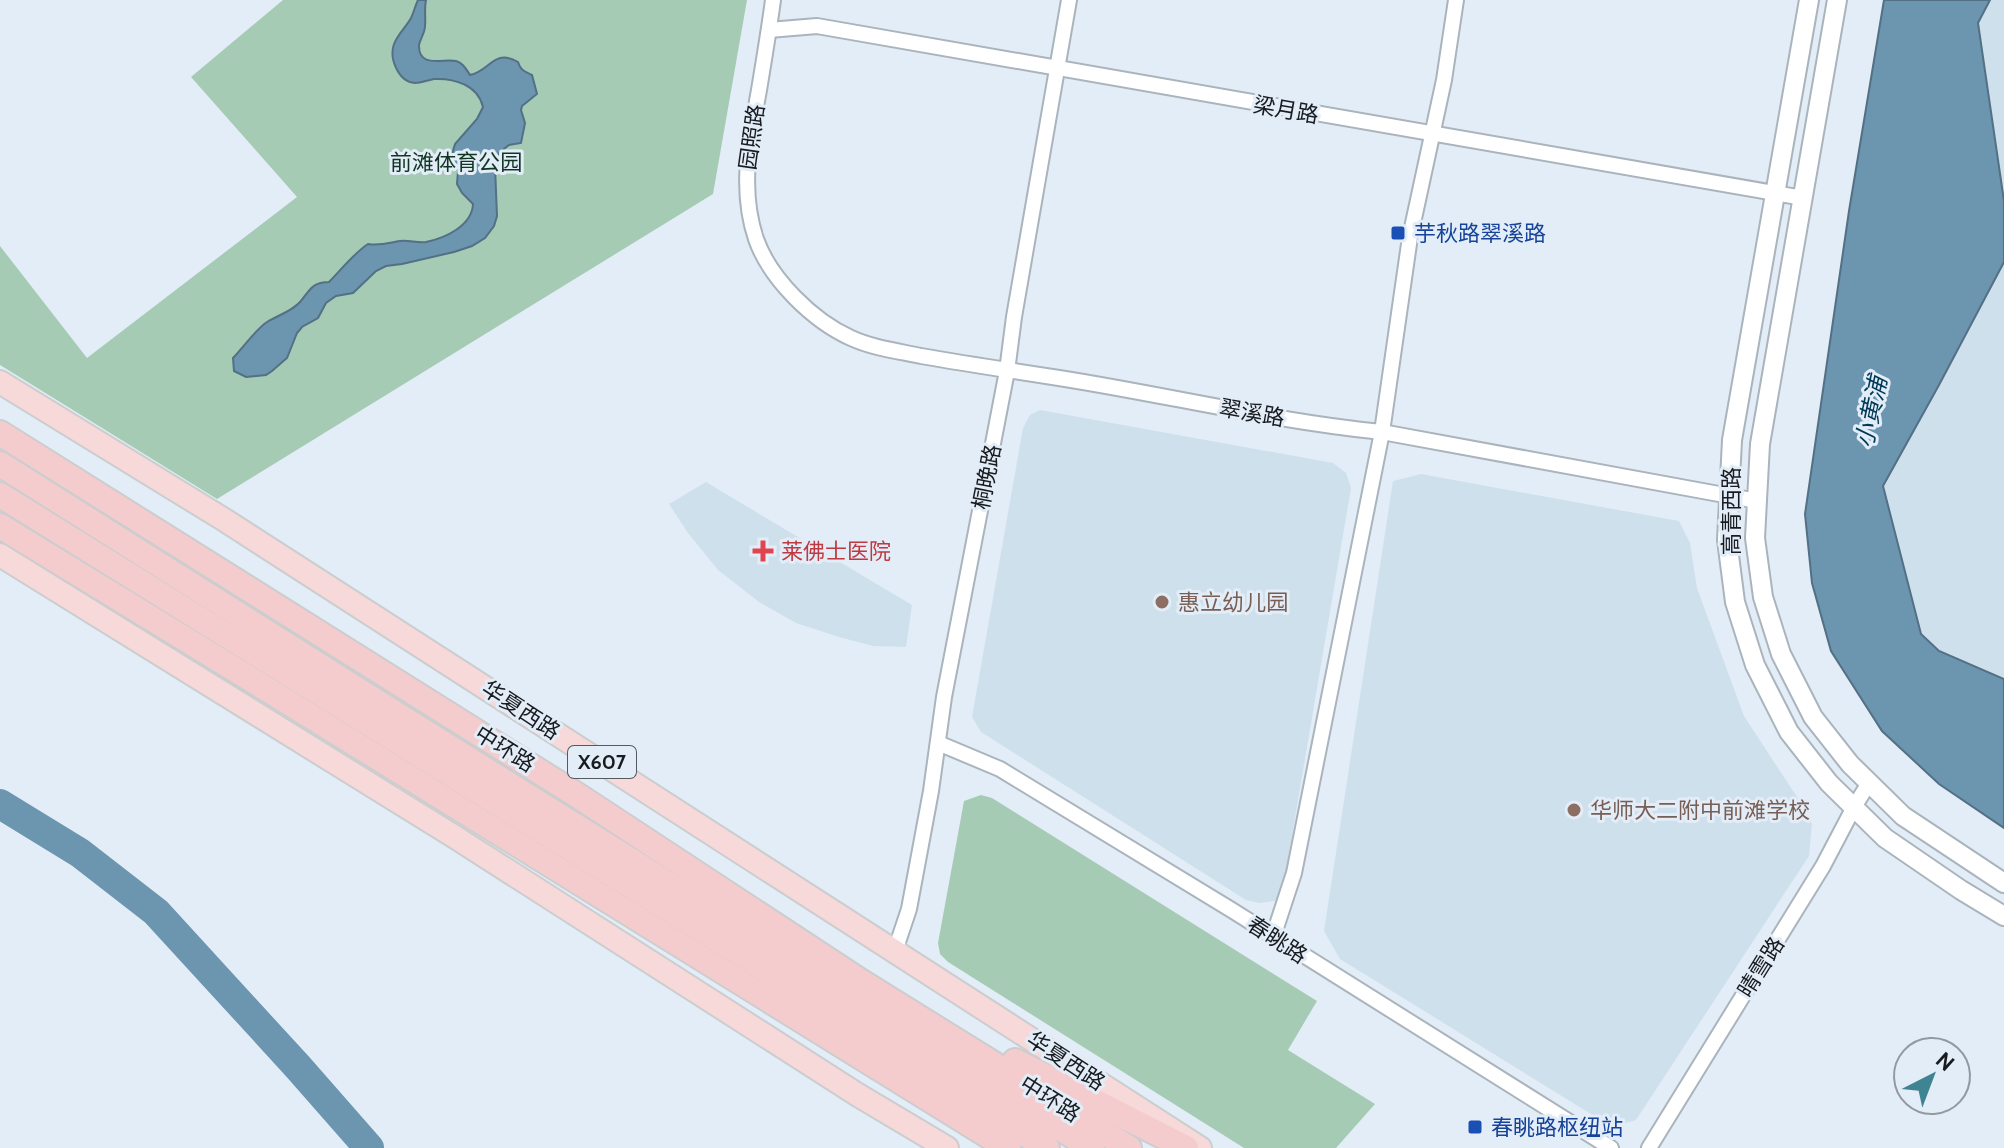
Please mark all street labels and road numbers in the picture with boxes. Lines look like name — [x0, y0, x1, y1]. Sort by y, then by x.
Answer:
street label: 梁月路 — [1251, 91, 1321, 129]
street label: 园照路 — [734, 102, 770, 172]
street label: 翠溪路 — [1217, 394, 1287, 432]
street label: 桐晚路 — [967, 442, 1007, 512]
street label: 高青西路 — [1718, 467, 1745, 555]
street label: 华夏西路 — [477, 675, 565, 745]
street label: 中环路 — [470, 720, 540, 778]
road number: X607 — [568, 746, 636, 778]
street label: 春眺路 — [1242, 911, 1312, 969]
street label: 晴雪路 — [1732, 932, 1790, 1002]
street label: 华夏西路 — [1022, 1026, 1110, 1096]
street label: 中环路 — [1015, 1070, 1085, 1128]

